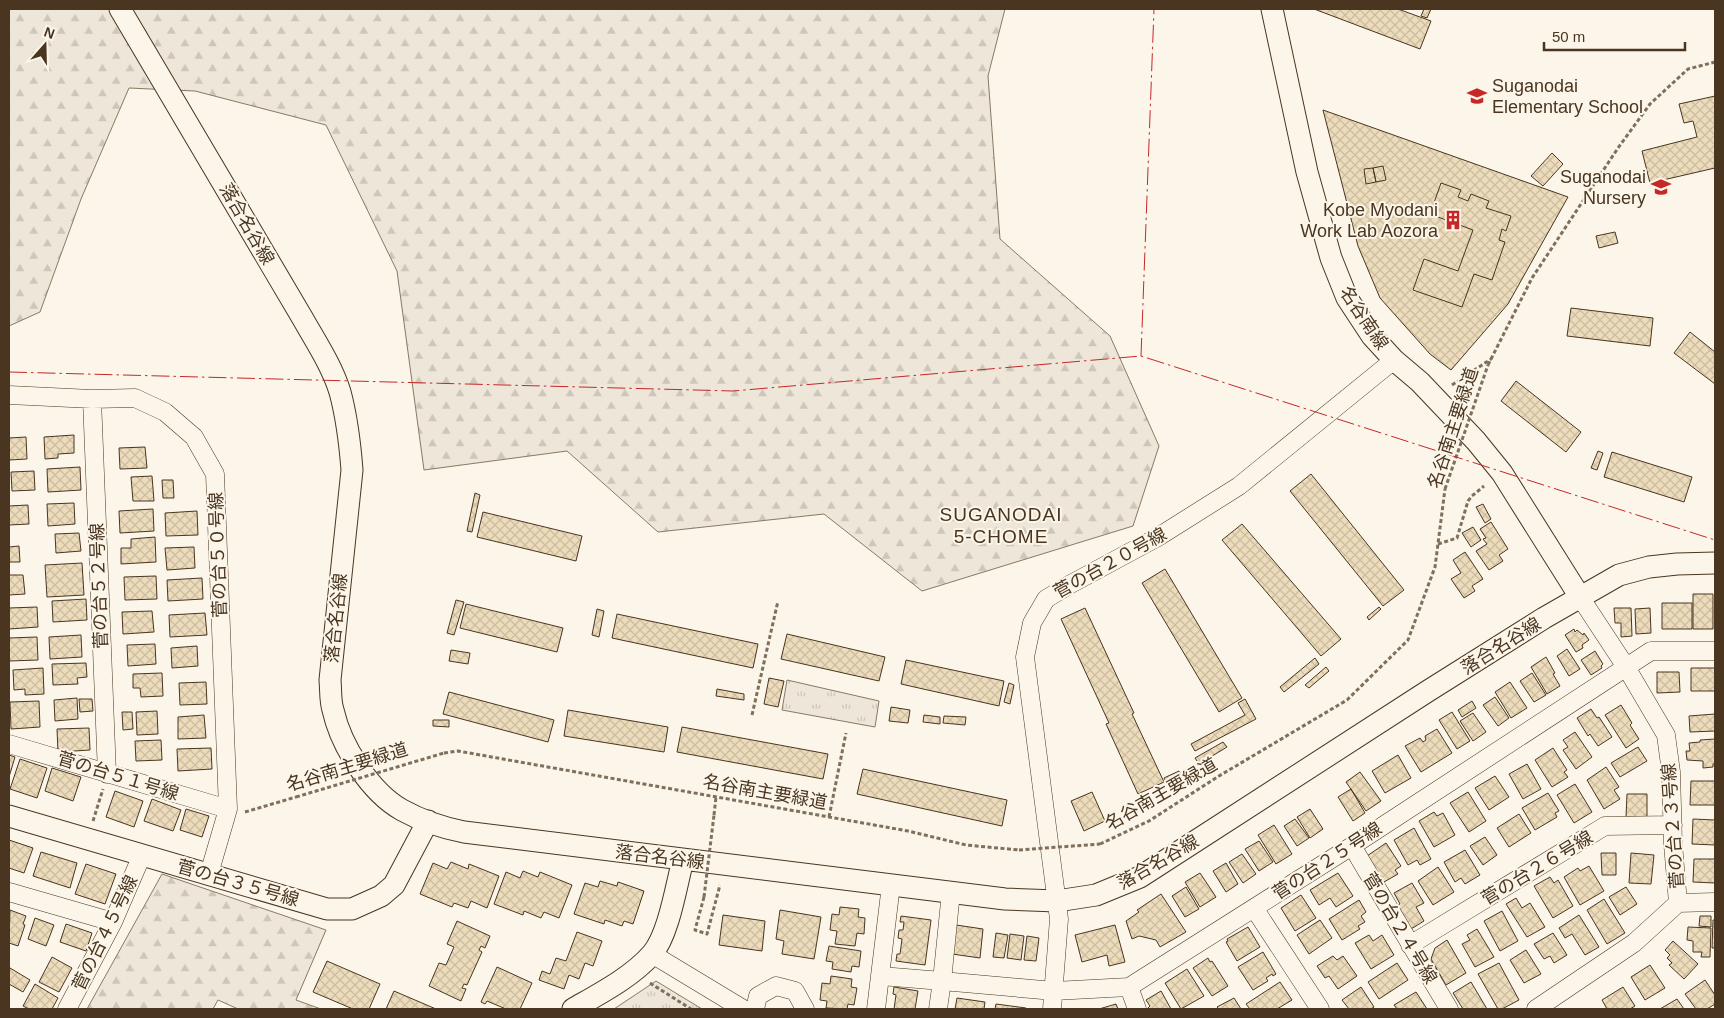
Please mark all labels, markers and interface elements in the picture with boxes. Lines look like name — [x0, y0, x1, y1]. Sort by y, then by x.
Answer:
north arrow — [20, 20, 70, 70]
scale bar — [1544, 20, 1685, 52]
text: N — [42, 24, 57, 42]
text: 50 m — [1552, 28, 1585, 45]
place label: Suganodai Elementary School — [1492, 76, 1643, 117]
school or university icon: Suganodai Elementary School — [1466, 85, 1488, 107]
place label: Suganodai Nursery — [1560, 167, 1646, 208]
school or university icon: Suganodai Nursery — [1650, 176, 1672, 198]
street label: 落合名谷線 — [216, 180, 278, 268]
place label: Kobe Myodani Work Lab Aozora — [1300, 200, 1439, 241]
building icon: Kobe Myodani Work Lab Aozora — [1442, 209, 1464, 231]
street label: 名谷南線 — [1336, 283, 1392, 353]
street label: 名谷南主要緑道 — [1424, 365, 1482, 491]
street label: 菅の台５０号線 — [206, 492, 230, 618]
district label: SUGANODAI 5-CHOME — [939, 504, 1063, 547]
street label: 菅の台５２号線 — [87, 523, 111, 649]
street label: 菅の台２０号線 — [1050, 524, 1170, 602]
street label: 落合名谷線 — [321, 572, 351, 664]
street label: 落合名谷線 — [1458, 614, 1544, 678]
street label: 名谷南主要緑道 — [284, 739, 410, 795]
street label: 菅の台５１号線 — [55, 748, 181, 804]
street label: 名谷南主要緑道 — [1101, 754, 1221, 834]
street label: 菅の台２３号線 — [1659, 762, 1687, 890]
street label: 名谷南主要緑道 — [701, 771, 829, 813]
street label: 菅の台２５号線 — [1269, 818, 1385, 904]
street label: 菅の台２６号線 — [1478, 827, 1596, 909]
street label: 落合名谷線 — [1114, 831, 1202, 893]
street label: 落合名谷線 — [614, 842, 706, 872]
street label: 菅の台３５号線 — [175, 856, 301, 910]
street label: 菅の台２４号線 — [1359, 869, 1441, 987]
street label: 菅の台４５号線 — [68, 872, 142, 994]

